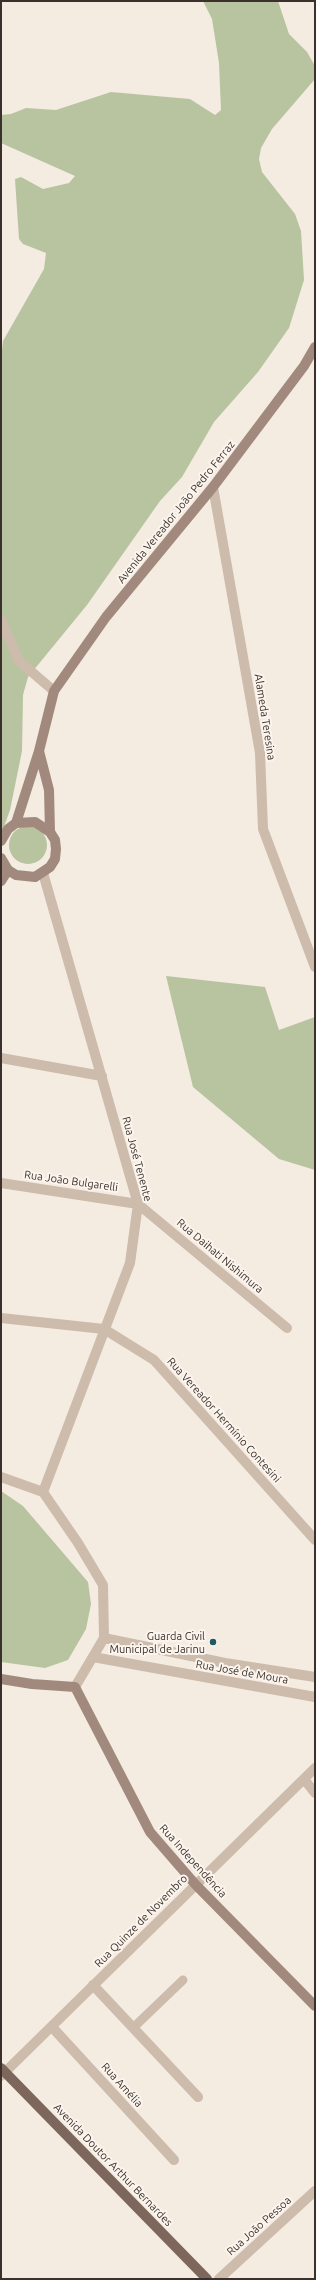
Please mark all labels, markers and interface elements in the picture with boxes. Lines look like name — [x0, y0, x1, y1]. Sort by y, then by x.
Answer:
street label: Avenida Vereador João Pedro Ferraz — [114, 438, 238, 586]
street label: Alameda Teresina — [252, 673, 278, 761]
street label: Rua José Tenente — [119, 1115, 155, 1203]
street label: Rua João Bulgarelli — [23, 1168, 119, 1194]
street label: Rua Daihati Nishimura — [174, 1216, 266, 1296]
street label: Rua Vereador Hermínio Contesini — [164, 1355, 284, 1485]
place label: Guarda Civil Municipal de Jarinu — [109, 1629, 205, 1655]
marker: Guarda Civil Municipal de Jarinu — [208, 1637, 218, 1647]
street label: Rua José de Moura — [195, 1657, 289, 1687]
street label: Rua Independência — [157, 1822, 229, 1900]
street label: Rua Quinze de Novembro — [92, 1872, 190, 1970]
street label: Rua Amélia — [99, 2060, 145, 2110]
street label: Avenida Doutor Arthur Bernardes — [51, 2101, 175, 2229]
street label: Rua João Pessoa — [224, 2194, 294, 2258]

